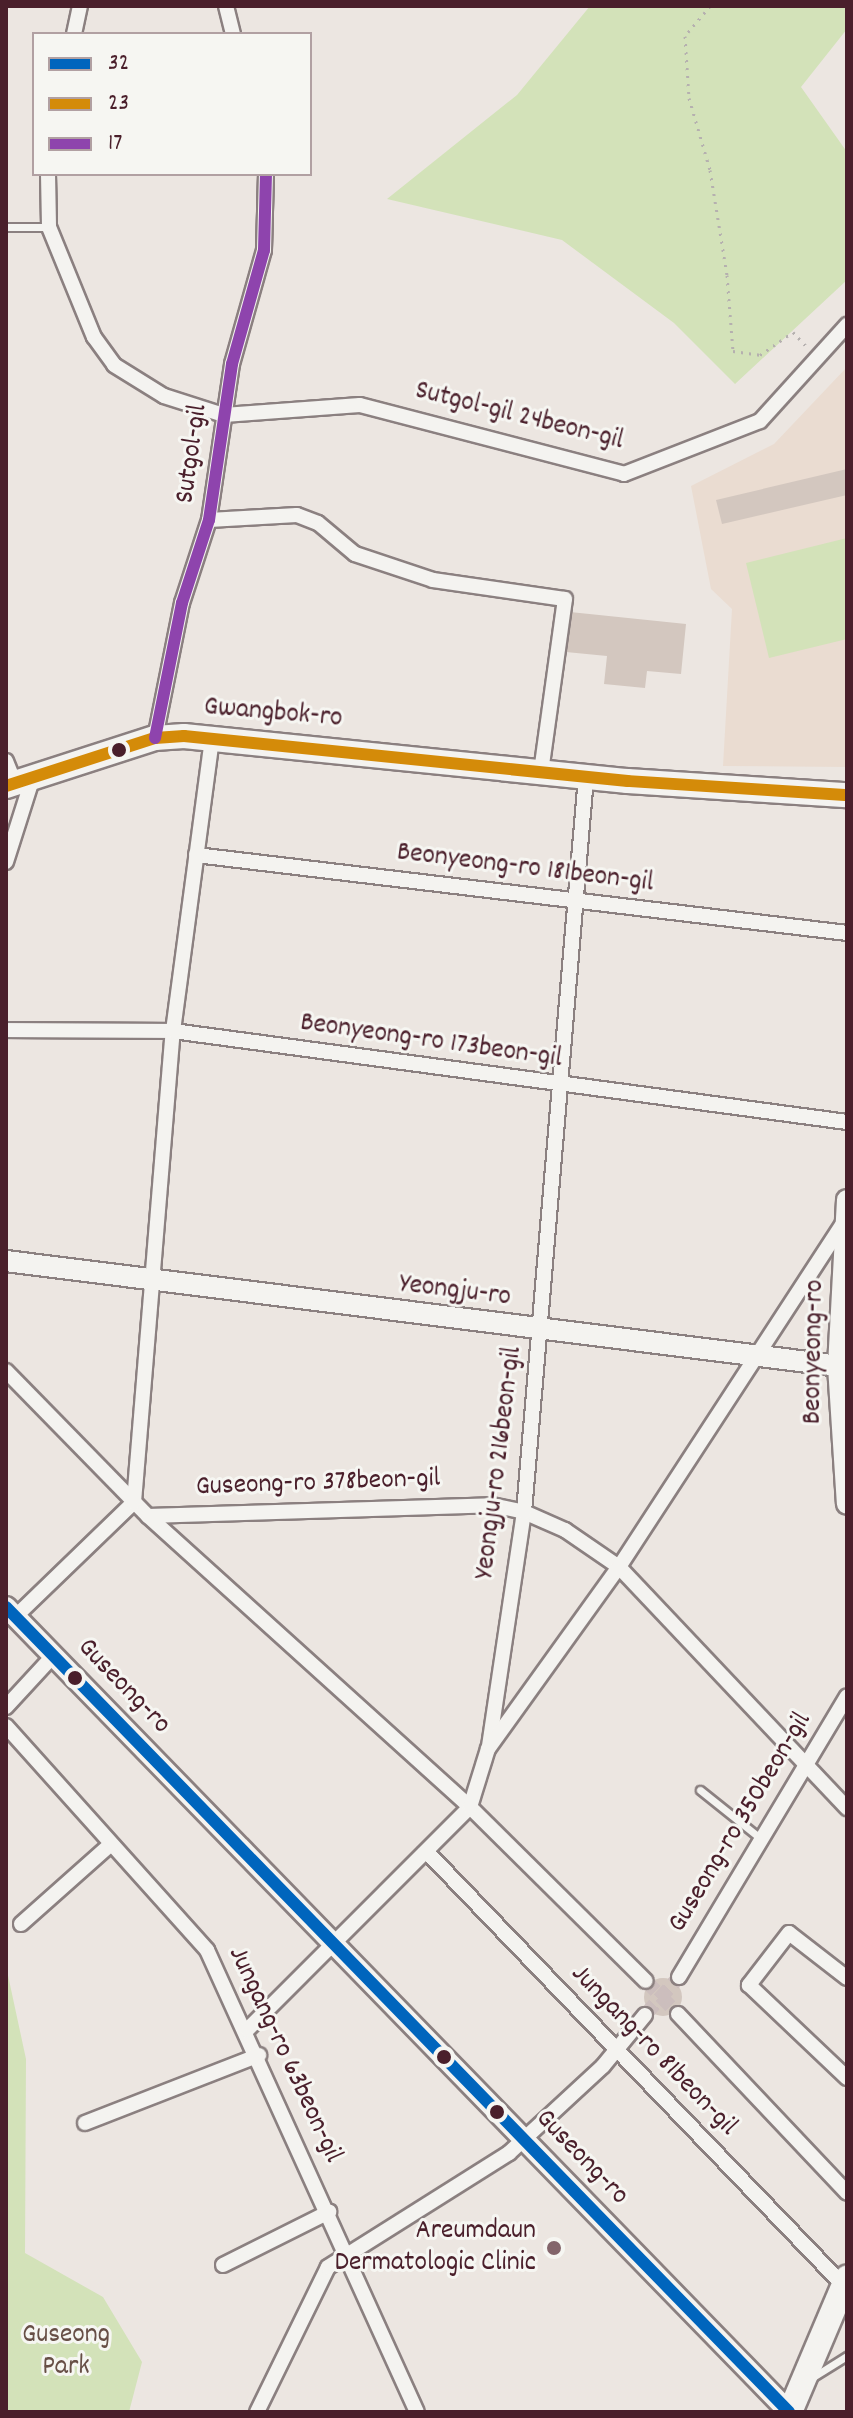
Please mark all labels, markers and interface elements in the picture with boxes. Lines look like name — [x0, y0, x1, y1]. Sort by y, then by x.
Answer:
legend — [32, 32, 312, 176]
text: 32 — [108, 47, 129, 81]
text: 23 — [108, 87, 129, 121]
text: 17 — [108, 127, 122, 161]
street label: Sutgol-gil 24beon-gil — [411, 375, 627, 459]
street label: Sutgol-gil — [169, 402, 217, 506]
street label: Gwangbok-ro — [202, 691, 344, 737]
unlabelled marker — [111, 742, 127, 758]
street label: Beonyeong-ro 181beon-gil — [395, 837, 655, 901]
street label: Beonyeong-ro 173beon-gil — [298, 1007, 564, 1077]
street label: Yeongju-ro — [397, 1268, 513, 1316]
street label: Beonyeong-ro — [797, 1279, 833, 1425]
street label: Yeongju-ro 216beon-gil — [469, 1345, 531, 1581]
street label: Guseong-ro 378beon-gil — [195, 1463, 441, 1505]
street label: Guseong-ro — [69, 1632, 177, 1742]
unlabelled marker — [67, 1670, 83, 1686]
street label: Guseong-ro 350beon-gil — [662, 1707, 820, 1939]
street label: Jungang-ro 63beon-gil — [219, 1942, 349, 2168]
street label: Jungang-ro 81beon-gil — [563, 1958, 743, 2144]
unlabelled marker — [436, 2049, 452, 2065]
street label: Guseong-ro — [527, 2103, 635, 2213]
unlabelled marker — [489, 2104, 505, 2120]
place label: Areumdaun Dermatologic Clinic — [335, 2215, 536, 2281]
marker: Areumdaun Dermatologic Clinic — [543, 2237, 565, 2259]
park label: Guseong Park — [22, 2319, 110, 2385]

